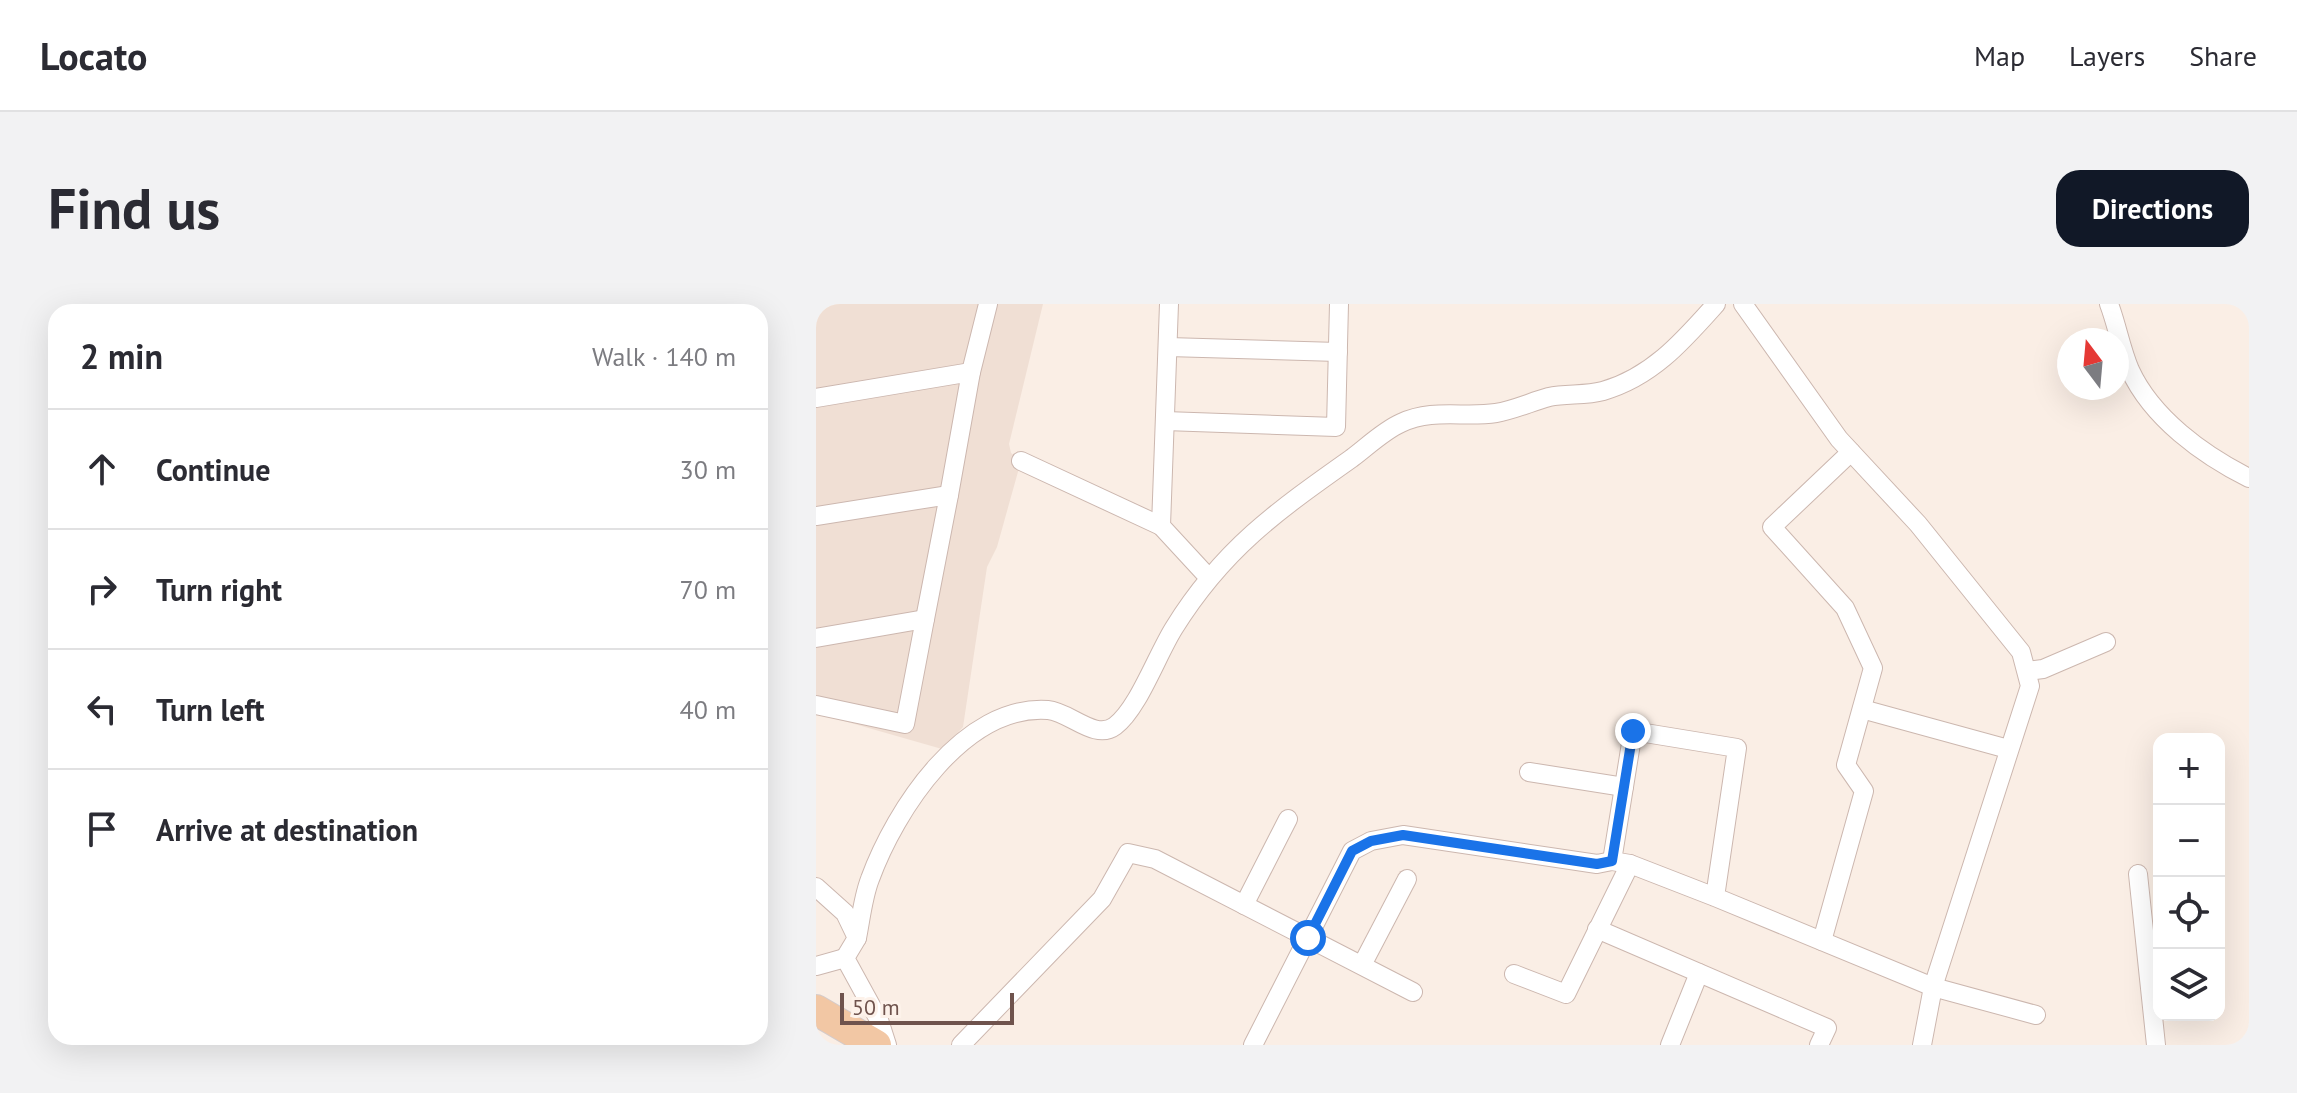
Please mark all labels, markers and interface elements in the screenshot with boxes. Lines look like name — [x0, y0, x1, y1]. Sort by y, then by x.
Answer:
text: Locato — [40, 31, 147, 80]
text: Map — [1974, 37, 2025, 74]
text: Layers — [2069, 37, 2145, 74]
text: Share — [2189, 37, 2257, 74]
button: Directions — [2056, 170, 2249, 247]
text: Find us — [48, 172, 220, 244]
north arrow — [2057, 328, 2129, 400]
text: 2 min — [80, 334, 163, 378]
text: Walk · 140 m — [592, 340, 736, 373]
icon: ahead — [80, 447, 124, 491]
text: Continue — [156, 450, 270, 489]
text: 30 m — [680, 453, 736, 486]
icon: right — [80, 567, 124, 611]
text: Turn right — [156, 570, 282, 609]
text: 70 m — [680, 573, 736, 606]
icon: left — [80, 687, 124, 731]
text: Turn left — [156, 690, 264, 729]
text: 40 m — [680, 693, 736, 726]
route end — [1615, 713, 1651, 749]
map controls — [2153, 733, 2225, 1021]
button: + — [2153, 733, 2225, 805]
button: − — [2153, 805, 2225, 877]
icon: arrive — [80, 807, 124, 851]
text: Arrive at destination — [156, 810, 418, 849]
button: locate — [2153, 877, 2225, 949]
route start — [1290, 920, 1326, 956]
button: layers — [2153, 949, 2225, 1021]
scale bar — [840, 989, 1014, 1025]
text: 50 m — [852, 993, 900, 1021]

